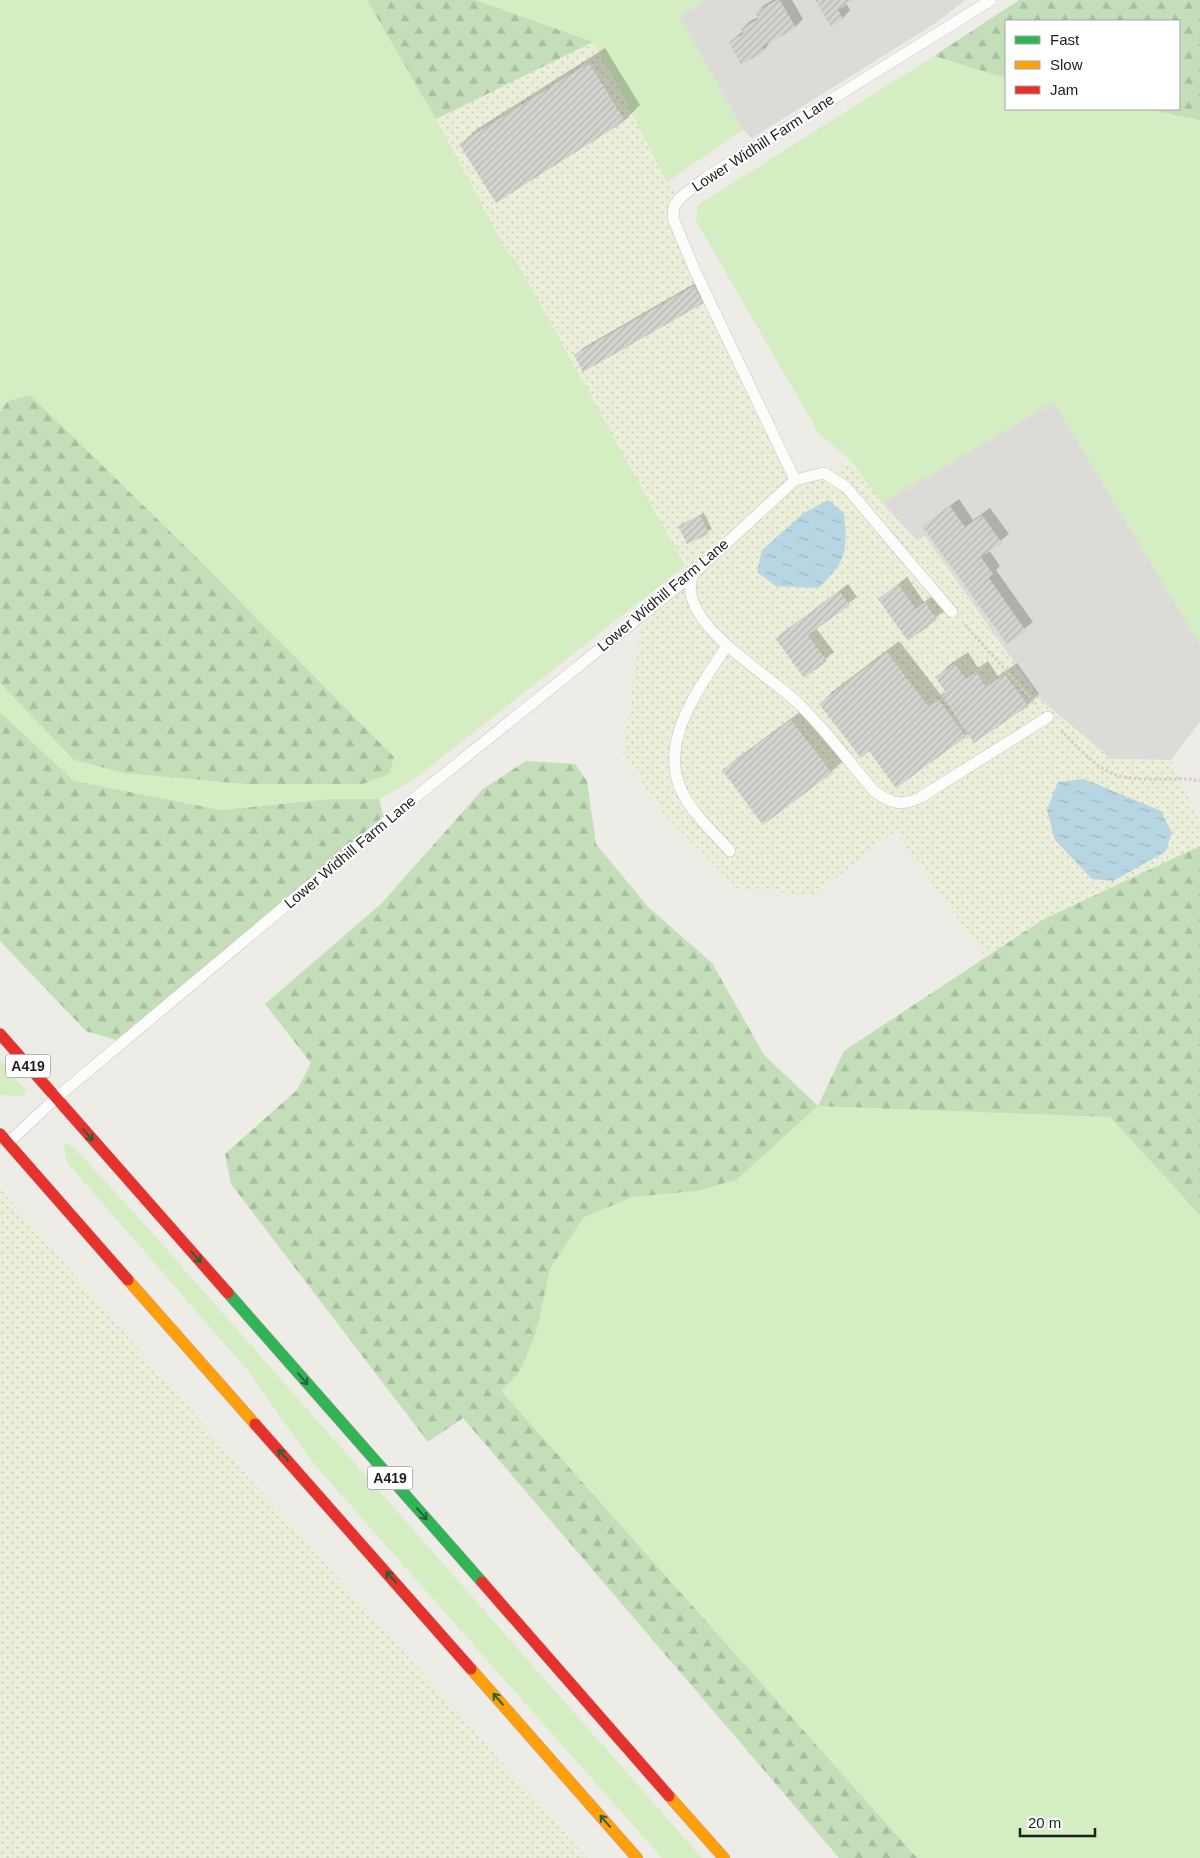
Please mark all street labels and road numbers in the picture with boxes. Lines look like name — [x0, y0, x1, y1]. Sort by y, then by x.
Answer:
street label: Lower Widhill Farm Lane — [689, 90, 837, 195]
street label: Lower Widhill Farm Lane — [594, 535, 732, 654]
street label: Lower Widhill Farm Lane — [281, 792, 419, 911]
road number: A419 — [5, 1054, 50, 1078]
road number: A419 — [368, 1466, 412, 1490]

